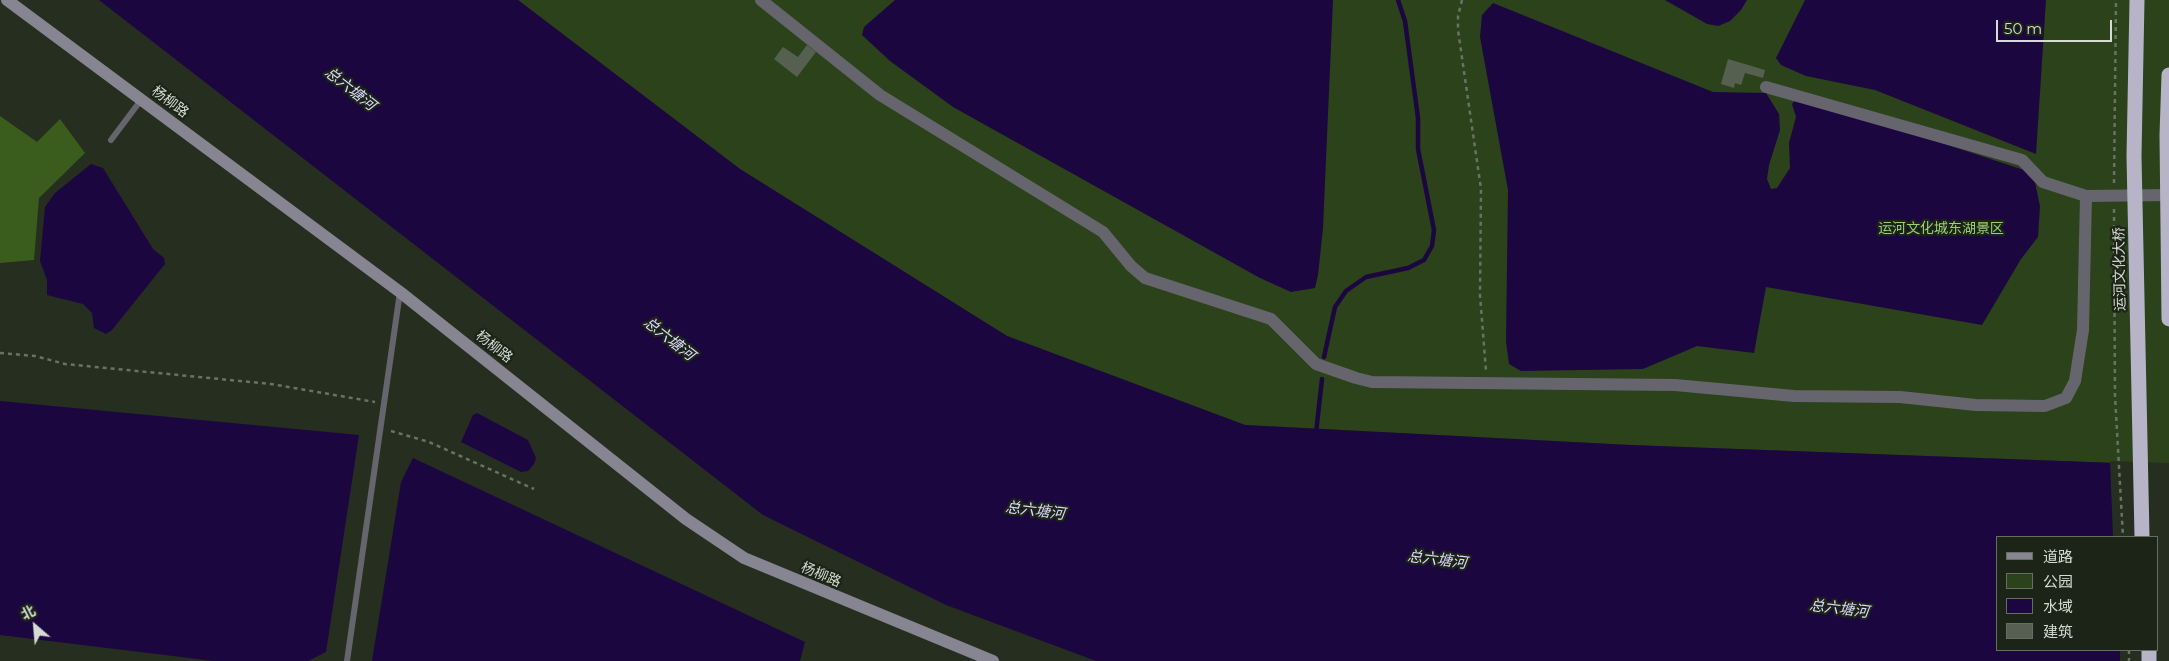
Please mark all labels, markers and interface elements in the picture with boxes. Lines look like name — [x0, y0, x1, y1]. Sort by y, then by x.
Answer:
scale bar — [1999, 10, 2115, 42]
text: 50 m — [2004, 19, 2042, 38]
water label: 总六塘河 — [321, 63, 379, 115]
street label: 杨柳路 — [148, 83, 192, 121]
park label: 运河文化城东湖景区 — [1878, 221, 2004, 237]
street label: 运河文化大桥 — [2111, 227, 2129, 311]
water label: 总六塘河 — [640, 313, 698, 365]
street label: 杨柳路 — [472, 327, 516, 367]
water label: 总六塘河 — [1004, 498, 1066, 524]
legend — [1996, 536, 2159, 651]
water label: 总六塘河 — [1406, 547, 1468, 573]
text: 道路 — [2043, 547, 2073, 566]
street label: 杨柳路 — [798, 559, 844, 591]
text: 公园 — [2043, 572, 2073, 591]
water label: 总六塘河 — [1808, 596, 1870, 622]
text: 水域 — [2043, 597, 2073, 616]
north arrow — [10, 601, 60, 651]
text: 北 — [18, 601, 39, 624]
text: 建筑 — [2043, 622, 2073, 641]

